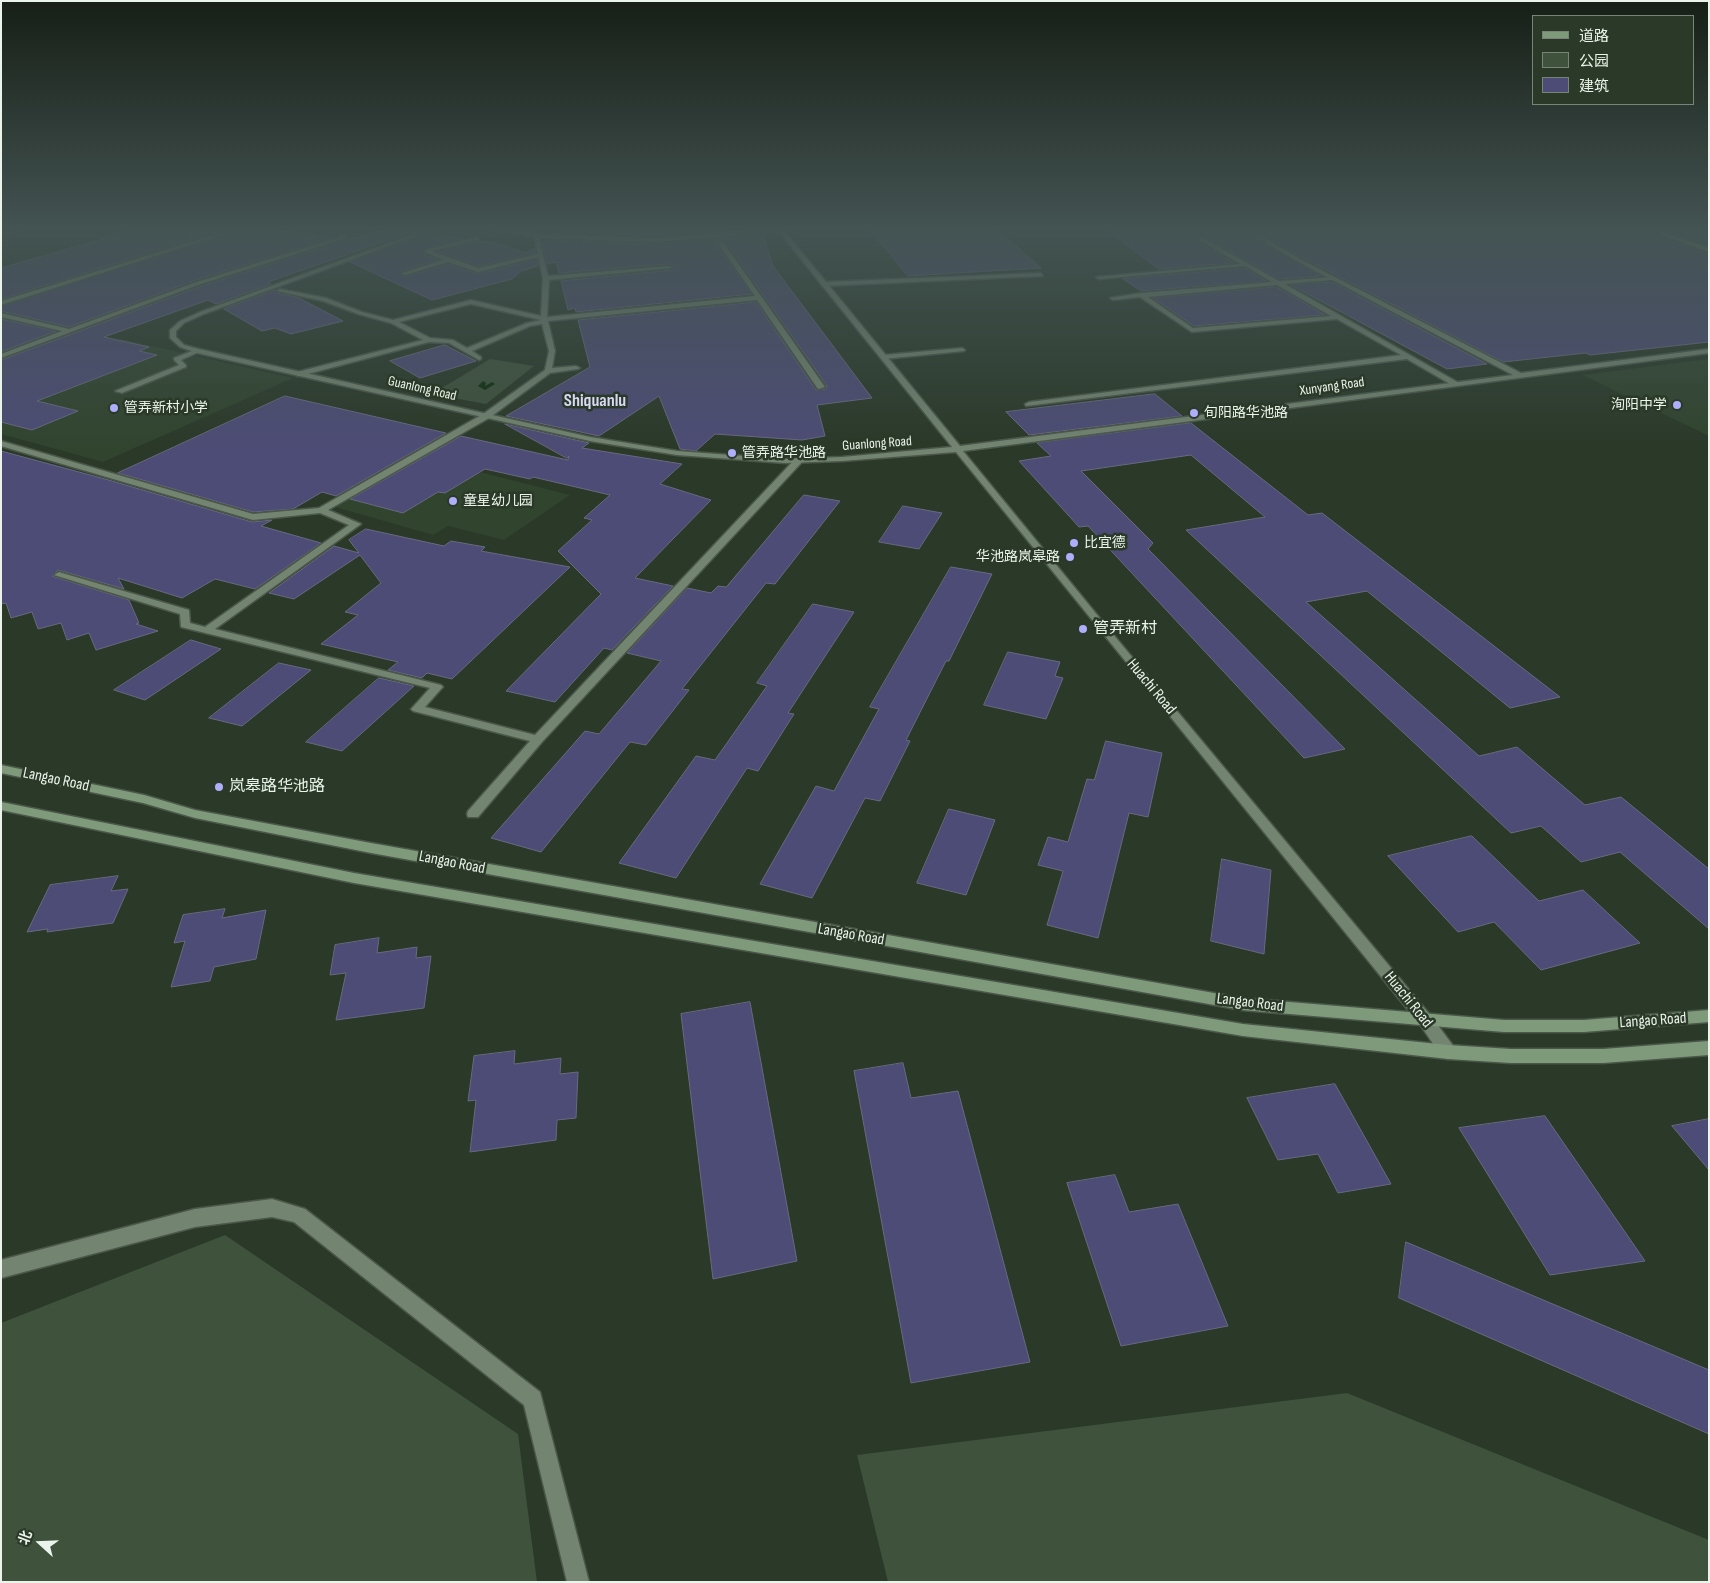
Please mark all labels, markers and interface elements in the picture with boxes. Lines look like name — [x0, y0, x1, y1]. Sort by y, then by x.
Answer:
legend — [1532, 15, 1695, 105]
text: 道路 — [1579, 27, 1609, 46]
text: 公园 — [1579, 52, 1609, 71]
text: 建筑 — [1579, 77, 1609, 96]
street label: Guanlong Road — [386, 373, 458, 405]
street label: Xunyang Road — [1298, 374, 1366, 400]
district label: Shiquanlu — [564, 390, 626, 412]
place label: 洵阳中学 — [1611, 397, 1667, 413]
marker: 洵阳中学 — [1671, 399, 1683, 411]
place label: 管弄新村小学 — [124, 400, 208, 416]
marker: 管弄新村小学 — [108, 402, 120, 414]
place label: 旬阳路华池路 — [1204, 405, 1288, 421]
marker: 旬阳路华池路 — [1188, 407, 1200, 419]
street label: Guanlong Road — [842, 433, 912, 455]
place label: 管弄路华池路 — [742, 445, 826, 461]
marker: 管弄路华池路 — [726, 447, 738, 459]
place label: 童星幼儿园 — [463, 493, 533, 509]
marker: 童星幼儿园 — [447, 495, 459, 507]
place label: 比宜德 — [1084, 535, 1126, 551]
marker: 比宜德 — [1068, 537, 1080, 549]
place label: 华池路岚皋路 — [976, 549, 1060, 565]
marker: 华池路岚皋路 — [1064, 551, 1076, 563]
place label: 管弄新村 — [1093, 619, 1157, 639]
marker: 管弄新村 — [1077, 623, 1089, 635]
street label: Huachi Road — [1122, 655, 1180, 719]
street label: Langao Road — [21, 764, 91, 796]
place label: 岚皋路华池路 — [229, 777, 325, 797]
marker: 岚皋路华池路 — [213, 781, 225, 793]
street label: Langao Road — [417, 847, 487, 879]
street label: Langao Road — [816, 920, 886, 950]
street label: Huachi Road — [1380, 968, 1436, 1032]
street label: Langao Road — [1216, 989, 1284, 1017]
street label: Langao Road — [1619, 1009, 1687, 1033]
north arrow — [15, 1518, 65, 1568]
text: 北 — [15, 1528, 36, 1547]

